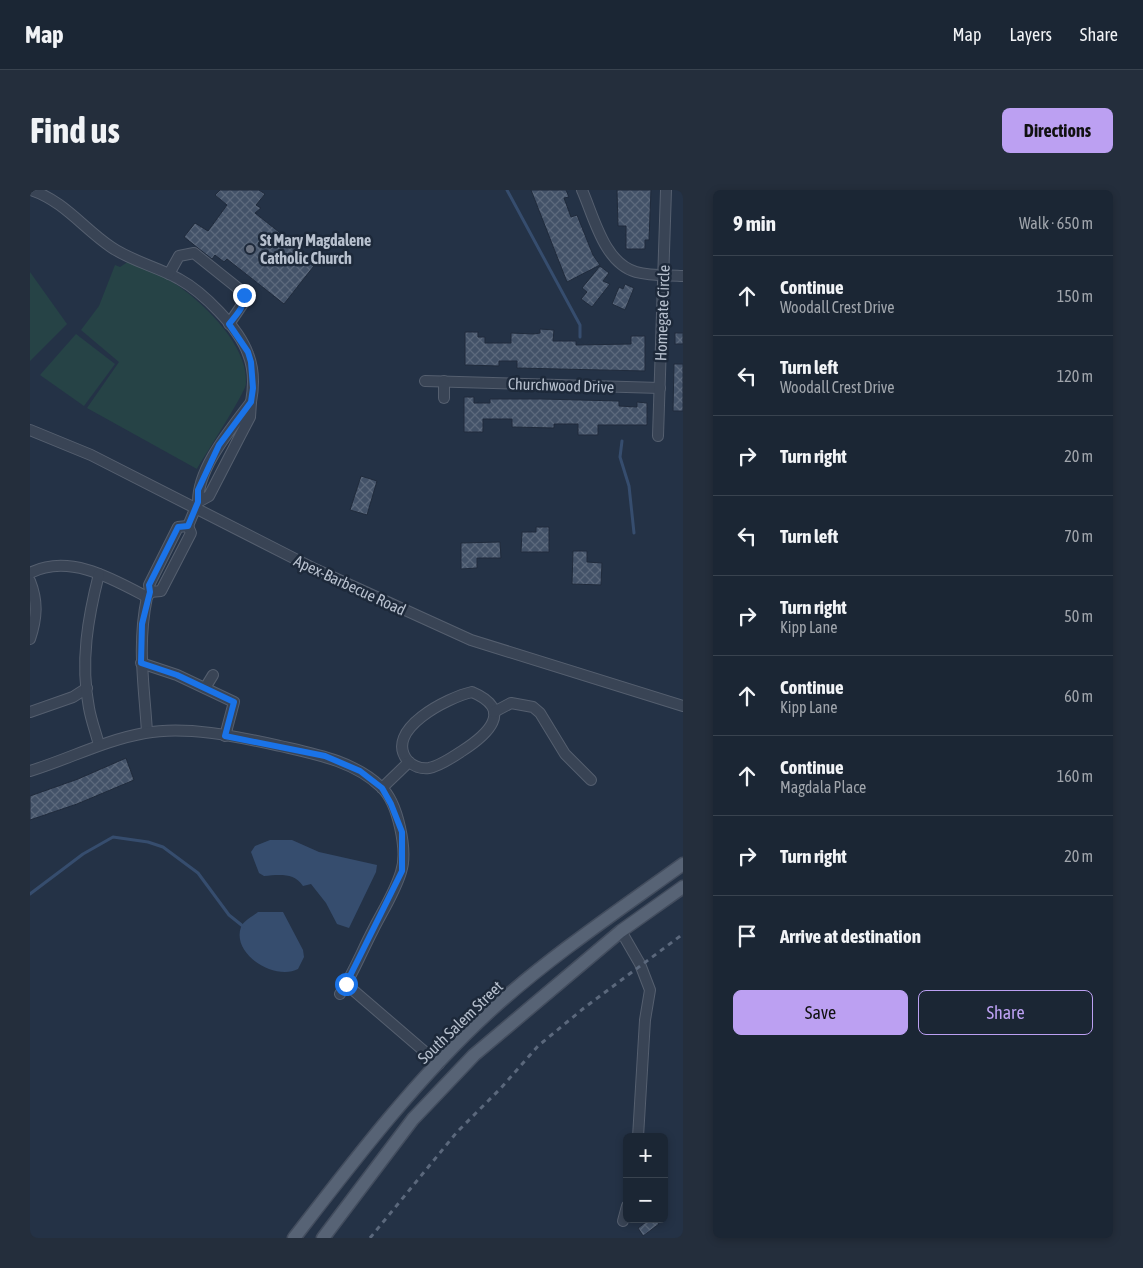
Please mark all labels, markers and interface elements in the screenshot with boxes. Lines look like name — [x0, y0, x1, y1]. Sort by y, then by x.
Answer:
text: Map — [25, 21, 64, 48]
text: Map — [952, 24, 981, 45]
text: Layers — [1009, 24, 1052, 45]
text: Share — [1080, 24, 1118, 45]
button: Directions — [1002, 108, 1113, 153]
text: Find us — [30, 110, 120, 150]
text: 9 min — [733, 211, 776, 235]
text: Walk · 650 m — [1019, 214, 1093, 232]
place label: St Mary Magdalene Catholic Church — [260, 231, 371, 267]
marker: St Mary Magdalene Catholic Church — [244, 243, 256, 255]
street label: Homegate Circle — [651, 265, 674, 362]
text: Continue — [780, 276, 844, 298]
icon: ahead — [733, 282, 761, 310]
route end — [233, 284, 256, 307]
text: 150 m — [1057, 287, 1093, 305]
text: Woodall Crest Drive — [780, 298, 895, 316]
text: Turn left — [780, 356, 838, 378]
icon: left — [733, 362, 761, 390]
text: 120 m — [1057, 367, 1093, 385]
street label: Churchwood Drive — [508, 374, 614, 396]
text: Woodall Crest Drive — [780, 378, 895, 396]
icon: right — [733, 442, 761, 470]
text: Turn right — [780, 445, 847, 467]
text: 20 m — [1064, 447, 1093, 465]
icon: left — [733, 522, 761, 550]
text: Turn left — [780, 525, 838, 547]
text: 70 m — [1064, 527, 1093, 545]
street label: Apex-Barbecue Road — [291, 551, 409, 620]
text: Turn right — [780, 596, 847, 618]
icon: right — [733, 602, 761, 630]
text: 50 m — [1064, 607, 1093, 625]
text: Kipp Lane — [780, 618, 838, 636]
text: Continue — [780, 676, 844, 698]
icon: ahead — [733, 682, 761, 710]
text: 60 m — [1064, 687, 1093, 705]
text: Kipp Lane — [780, 698, 838, 716]
text: Continue — [780, 756, 844, 778]
icon: ahead — [733, 762, 761, 790]
text: 160 m — [1057, 767, 1093, 785]
text: Magdala Place — [780, 778, 866, 796]
icon: right — [733, 842, 761, 870]
text: Turn right — [780, 845, 847, 867]
text: 20 m — [1064, 847, 1093, 865]
icon: arrive — [733, 922, 761, 950]
text: Arrive at destination — [780, 925, 921, 947]
route start — [335, 973, 358, 996]
street label: South Salem Street — [414, 977, 506, 1067]
button: Save — [733, 990, 908, 1035]
button: Share — [918, 990, 1093, 1035]
map controls — [623, 1133, 668, 1223]
button: + — [623, 1133, 668, 1178]
button: − — [623, 1178, 668, 1223]

